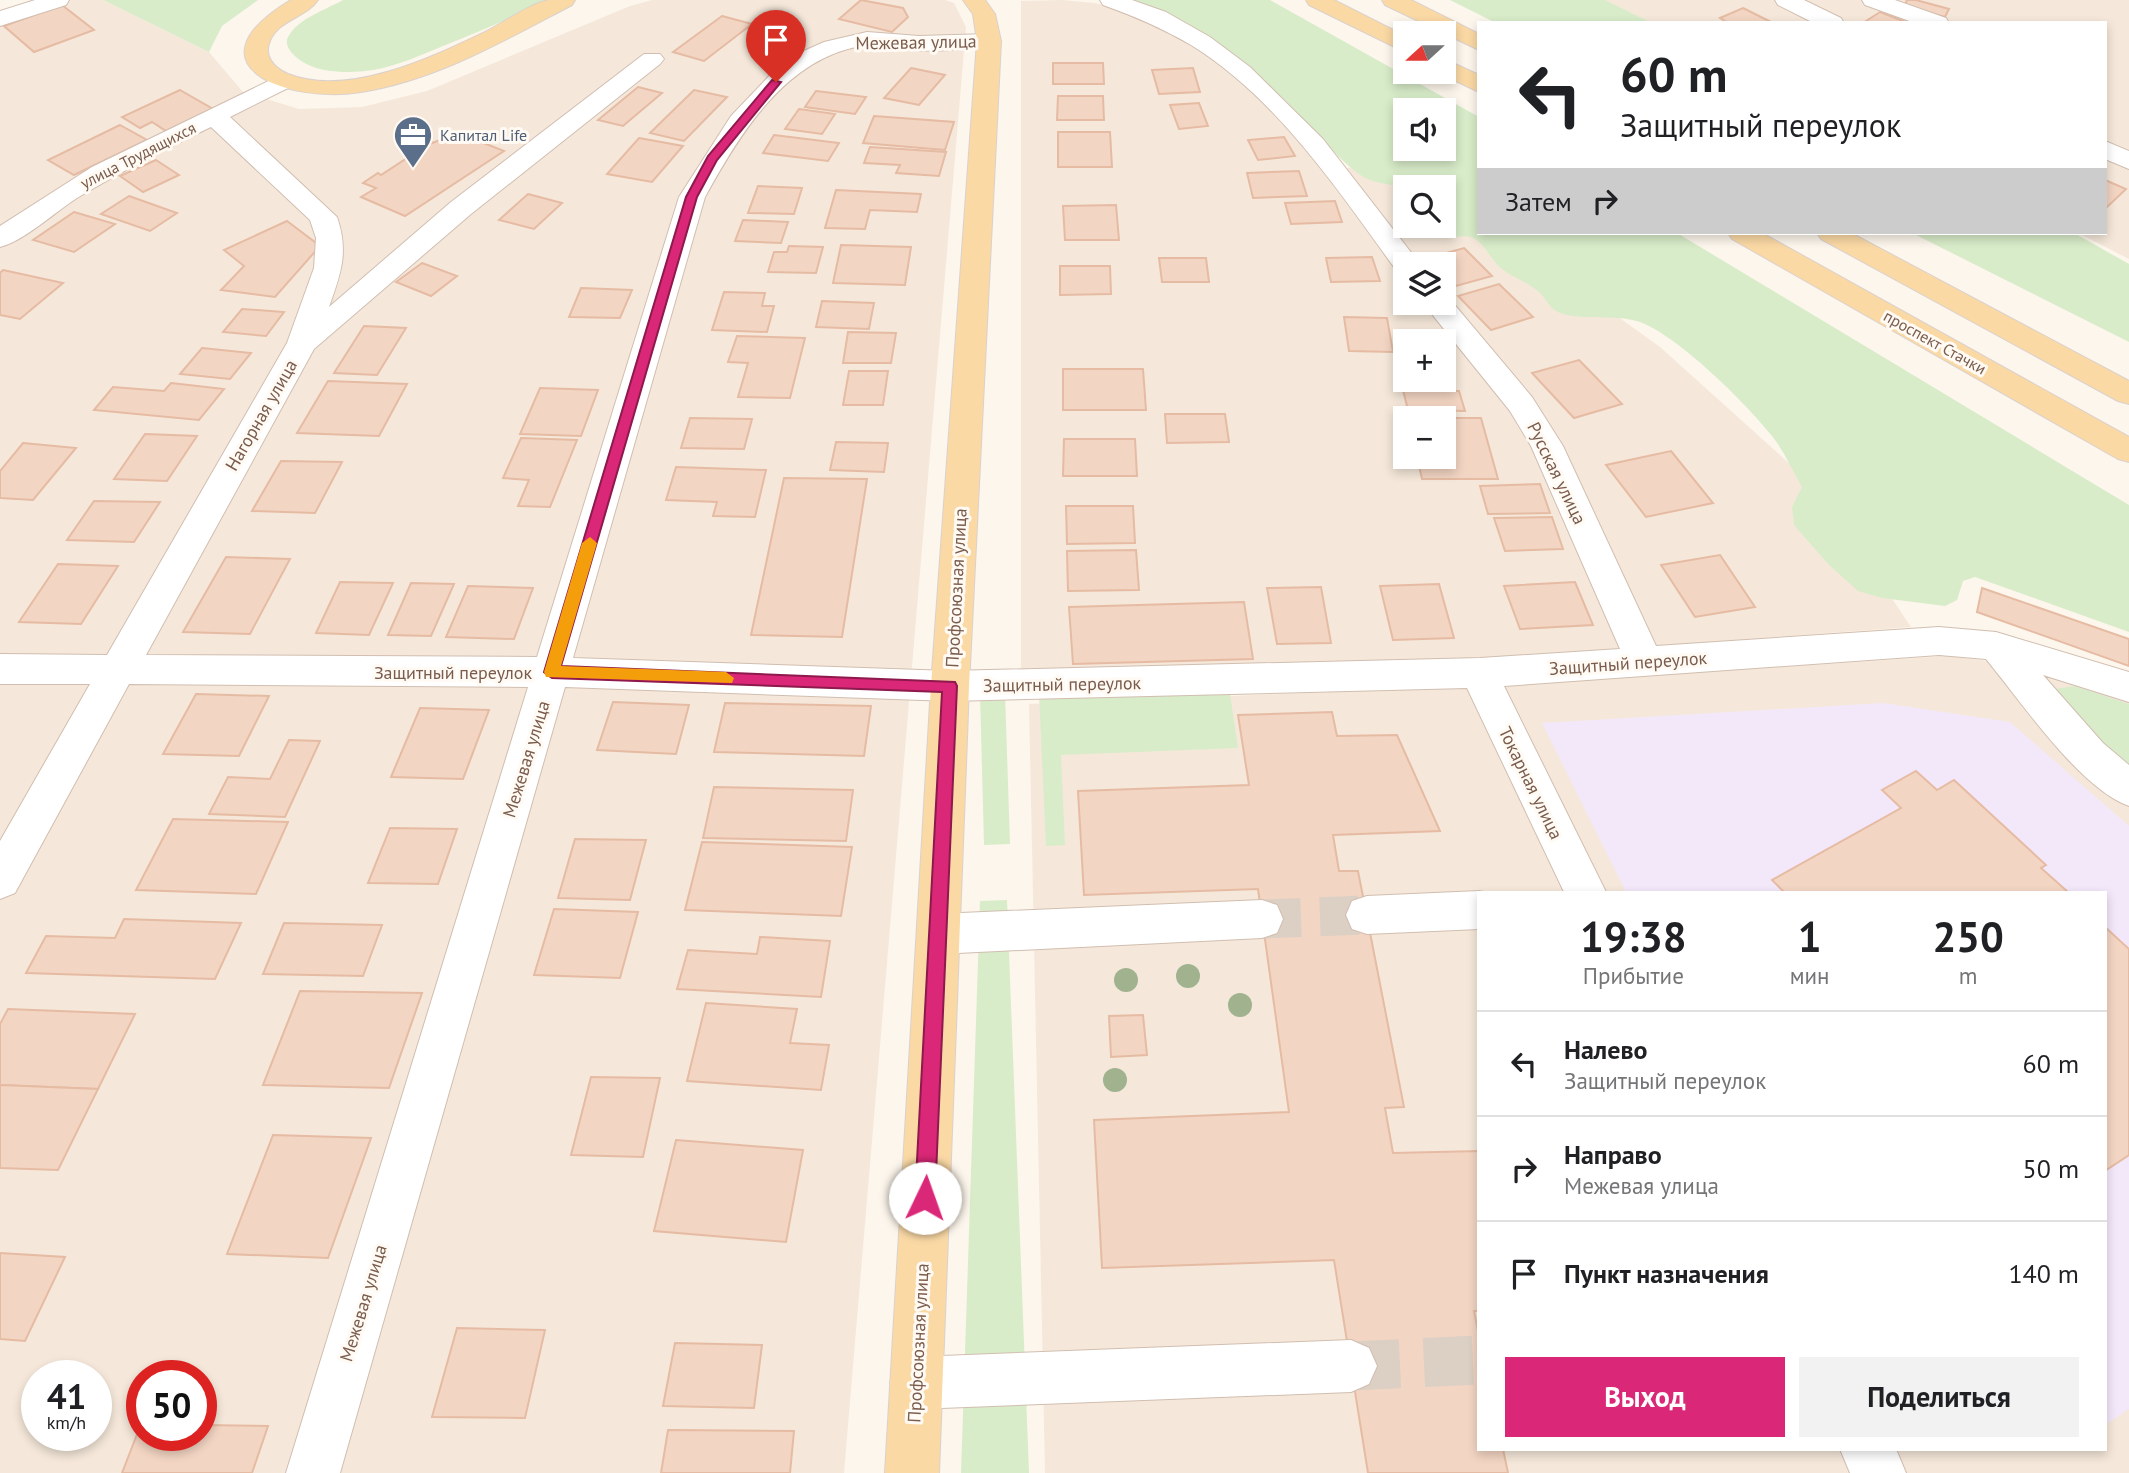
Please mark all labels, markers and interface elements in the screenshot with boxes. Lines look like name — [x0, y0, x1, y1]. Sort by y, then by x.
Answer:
pin — [746, 10, 806, 82]
icon: arrive — [757, 21, 795, 59]
north arrow — [1393, 21, 1456, 84]
map controls — [1393, 21, 1456, 469]
street label: Межевая улица — [855, 29, 977, 55]
text: 60 m — [1620, 42, 1727, 106]
icon: left — [1505, 49, 1596, 140]
button: sound — [1393, 98, 1456, 161]
text: Защитный переулок — [1620, 104, 1901, 146]
office icon: Капитал Life — [392, 114, 434, 169]
street label: улица Трудящихся — [77, 117, 199, 193]
place label: Капитал Life — [440, 125, 527, 145]
button: search — [1393, 175, 1456, 238]
icon: right — [1586, 182, 1624, 220]
text: Затем — [1505, 185, 1572, 218]
button: layers — [1393, 252, 1456, 315]
street label: проспект Стачки — [1880, 306, 1990, 378]
button: + — [1393, 329, 1456, 392]
street label: Нагорная улица — [220, 355, 302, 475]
button: − — [1393, 406, 1456, 469]
street label: Русская улица — [1522, 418, 1592, 528]
street label: Профсоюзная улица — [940, 508, 972, 668]
street label: Защитный переулок — [1548, 646, 1708, 680]
street label: Защитный переулок — [374, 661, 533, 684]
street label: Защитный переулок — [983, 671, 1142, 697]
street label: Межевая улица — [497, 698, 555, 820]
street label: Токарная улица — [1494, 723, 1568, 843]
text: 19:38 — [1580, 909, 1687, 964]
text: 1 — [1798, 909, 1821, 964]
text: 250 — [1932, 909, 2004, 964]
text: Прибытие — [1583, 961, 1684, 990]
text: мин — [1790, 961, 1829, 990]
text: m — [1959, 961, 1978, 990]
text: Налево — [1564, 1033, 1648, 1066]
icon: left — [1505, 1045, 1543, 1083]
text: 60 m — [2023, 1047, 2079, 1080]
text: Защитный переулок — [1564, 1066, 1766, 1095]
text: Направо — [1564, 1138, 1662, 1171]
icon: right — [1505, 1150, 1543, 1188]
text: 50 m — [2023, 1152, 2079, 1185]
position arrow — [888, 1161, 962, 1235]
text: Межевая улица — [1564, 1171, 1719, 1200]
street label: Межевая улица — [334, 1242, 392, 1364]
icon: arrive — [1505, 1255, 1543, 1293]
text: Пункт назначения — [1564, 1257, 1769, 1290]
text: 140 m — [2008, 1257, 2079, 1290]
street label: Профсоюзная улица — [902, 1263, 934, 1423]
button: Выход — [1505, 1357, 1785, 1437]
button: Поделиться — [1799, 1357, 2079, 1437]
speed limit sign: 50 — [126, 1360, 217, 1451]
text: 41 — [47, 1373, 86, 1419]
text: km/h — [47, 1411, 86, 1434]

